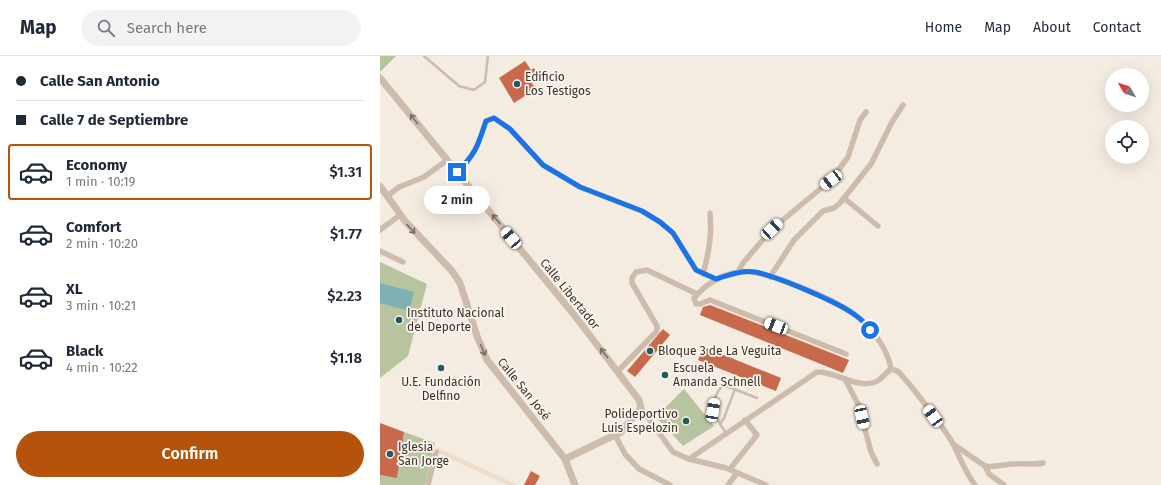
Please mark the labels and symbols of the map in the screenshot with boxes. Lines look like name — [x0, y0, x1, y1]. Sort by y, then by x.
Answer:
north arrow — [1105, 68, 1149, 112]
place label: Edificio Los Testigos — [525, 70, 591, 98]
marker: Edificio Los Testigos — [512, 79, 522, 89]
one-way arrow — [409, 113, 418, 124]
route end — [448, 163, 466, 181]
car — [818, 168, 844, 192]
callout: 2 min — [424, 186, 490, 214]
one-way arrow — [491, 214, 500, 225]
car — [759, 216, 785, 242]
one-way arrow — [407, 223, 416, 234]
car — [499, 225, 523, 251]
street label: Calle Libertador — [537, 256, 603, 332]
place label: Instituto Nacional del Deporte — [407, 306, 505, 334]
marker: Instituto Nacional del Deporte — [394, 315, 404, 325]
car — [763, 316, 789, 336]
route start — [861, 321, 879, 339]
one-way arrow — [479, 344, 487, 356]
place label: Bloque 3 de La Veguita — [658, 344, 781, 358]
marker: Bloque 3 de La Veguita — [645, 346, 655, 356]
one-way arrow — [599, 348, 608, 359]
street label: Calle San José — [495, 355, 553, 423]
place label: Escuela Amanda Schnell — [673, 361, 761, 389]
marker: U.E. Fundación Delfino — [436, 363, 446, 373]
marker: Escuela Amanda Schnell — [660, 370, 670, 380]
place label: U.E. Fundación Delfino — [401, 375, 481, 403]
car — [705, 397, 721, 423]
car — [921, 403, 945, 429]
car — [854, 404, 870, 430]
place label: Polideportivo Luis Espelozin — [601, 407, 678, 435]
marker: Polideportivo Luis Espelozin — [681, 416, 691, 426]
place label: Iglesia San Jorge — [398, 440, 449, 468]
marker: Iglesia San Jorge — [385, 449, 395, 459]

